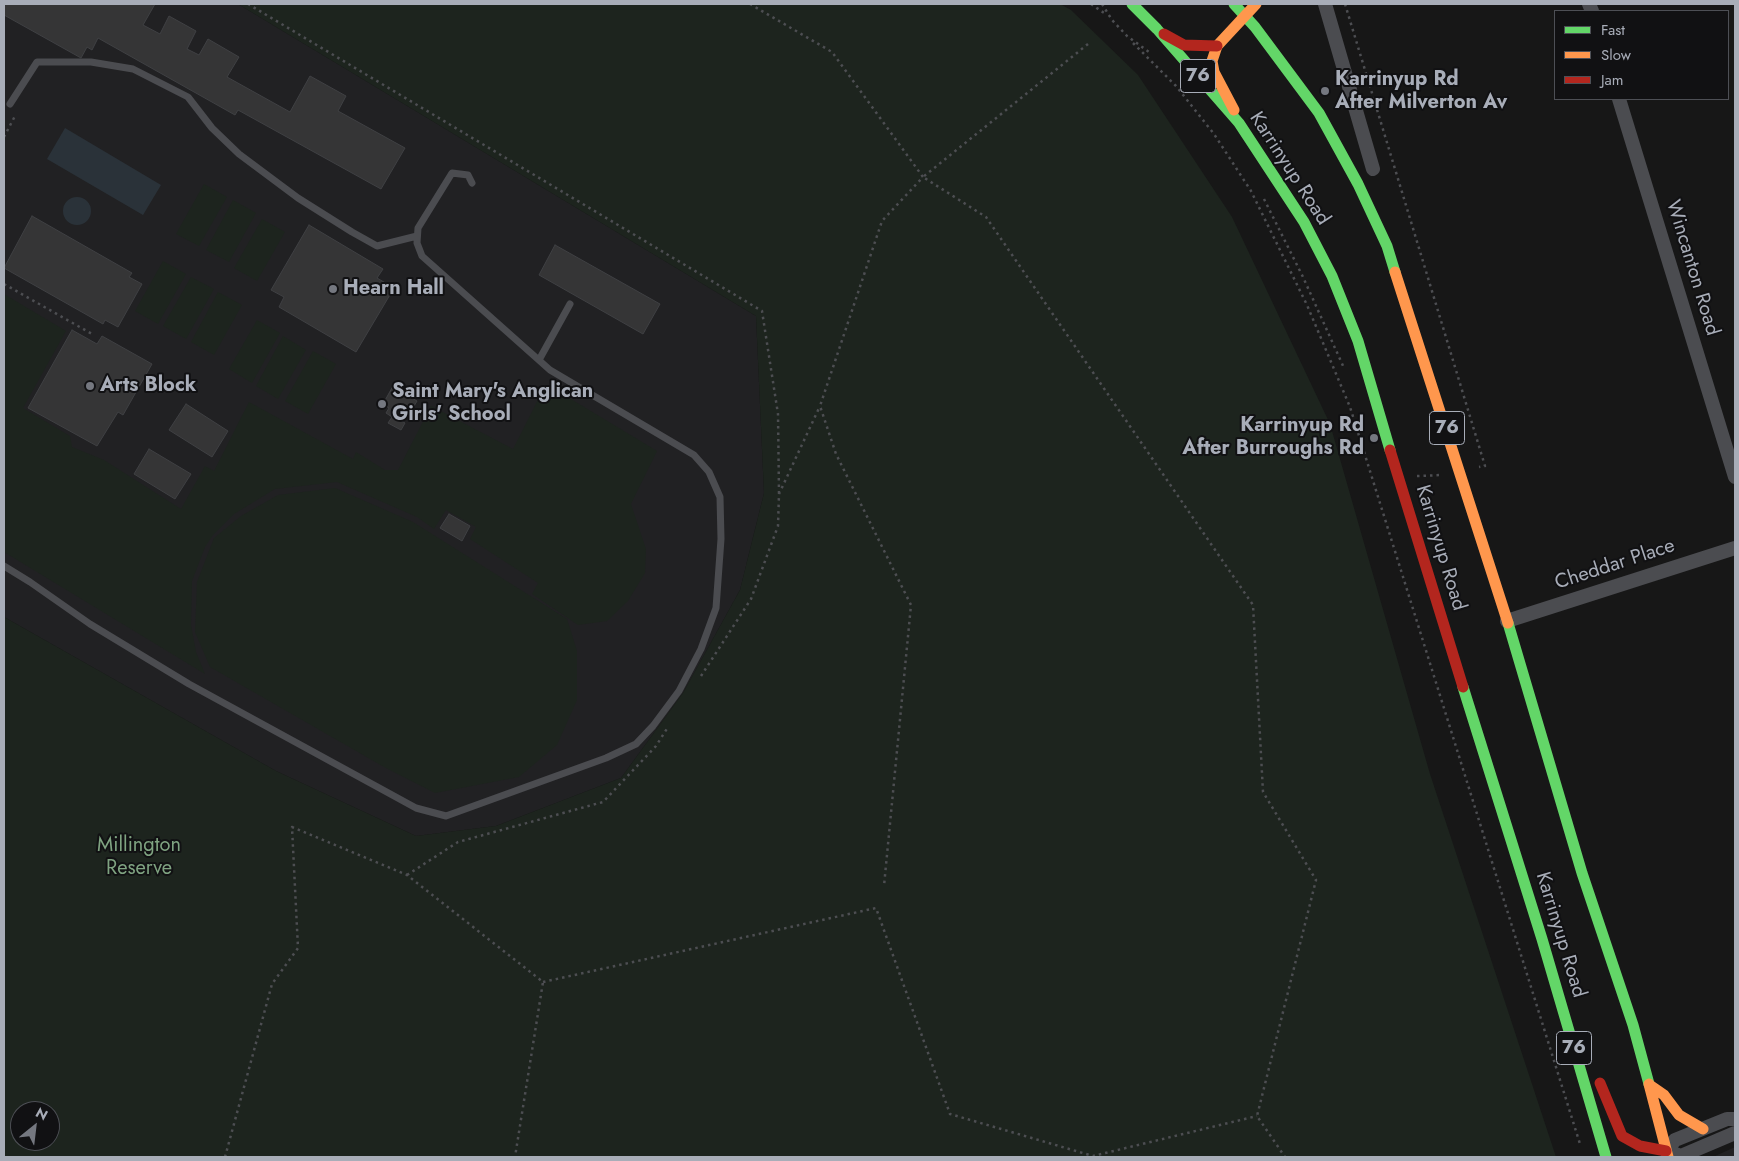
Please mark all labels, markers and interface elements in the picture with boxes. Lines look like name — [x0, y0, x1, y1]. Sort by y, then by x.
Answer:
legend — [1554, 10, 1729, 100]
text: Fast — [1601, 19, 1625, 41]
text: Slow — [1601, 44, 1631, 66]
road number: 76 — [1180, 59, 1216, 92]
place label: Karrinyup Rd After Milverton Av — [1335, 68, 1507, 115]
text: Jam — [1601, 69, 1624, 91]
marker: Karrinyup Rd After Milverton Av — [1319, 85, 1331, 97]
street label: Karrinyup Road — [1244, 108, 1334, 230]
street label: Wincanton Road — [1660, 197, 1724, 339]
place label: Hearn Hall — [343, 277, 444, 301]
marker: Hearn Hall — [327, 283, 339, 295]
place label: Arts Block — [100, 374, 196, 398]
marker: Arts Block — [84, 380, 96, 392]
place label: Saint Mary's Anglican Girls' School — [392, 380, 593, 427]
marker: Saint Mary's Anglican Girls' School — [376, 398, 388, 410]
road number: 76 — [1430, 412, 1464, 444]
place label: Karrinyup Rd After Burroughs Rd — [1182, 414, 1364, 461]
marker: Karrinyup Rd After Burroughs Rd — [1368, 432, 1380, 444]
street label: Karrinyup Road — [1410, 482, 1470, 614]
street label: Cheddar Place — [1552, 534, 1678, 596]
park label: Millington Reserve — [97, 834, 181, 881]
street label: Karrinyup Road — [1530, 869, 1590, 1001]
road number: 76 — [1556, 1032, 1592, 1064]
north arrow — [10, 1101, 60, 1151]
text: N — [32, 1102, 52, 1125]

